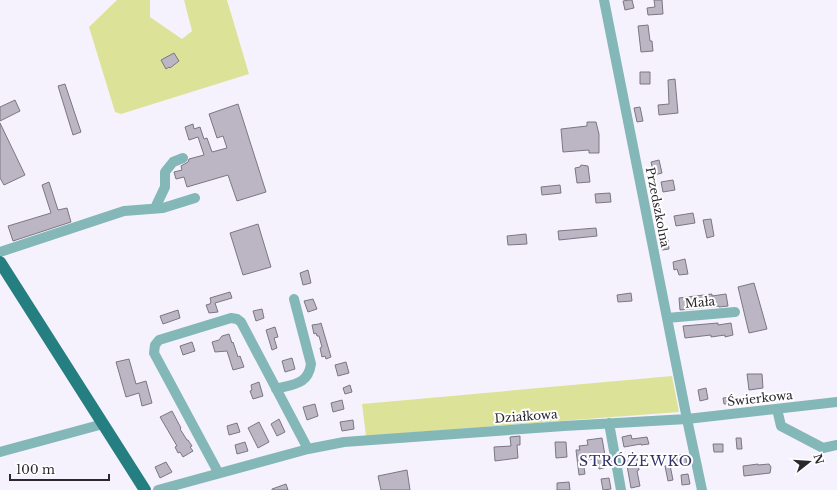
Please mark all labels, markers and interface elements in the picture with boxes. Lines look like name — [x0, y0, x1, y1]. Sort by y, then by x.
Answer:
street label: Przedszkolna — [643, 166, 673, 249]
street label: Mała — [684, 293, 716, 311]
street label: Świerkowa — [726, 386, 794, 409]
street label: Działkowa — [494, 406, 558, 426]
north arrow — [789, 442, 829, 482]
district label: STRÓŻEWKO — [579, 452, 693, 470]
text: N — [810, 452, 827, 467]
scale bar — [10, 456, 109, 482]
text: 100 m — [16, 462, 55, 477]

